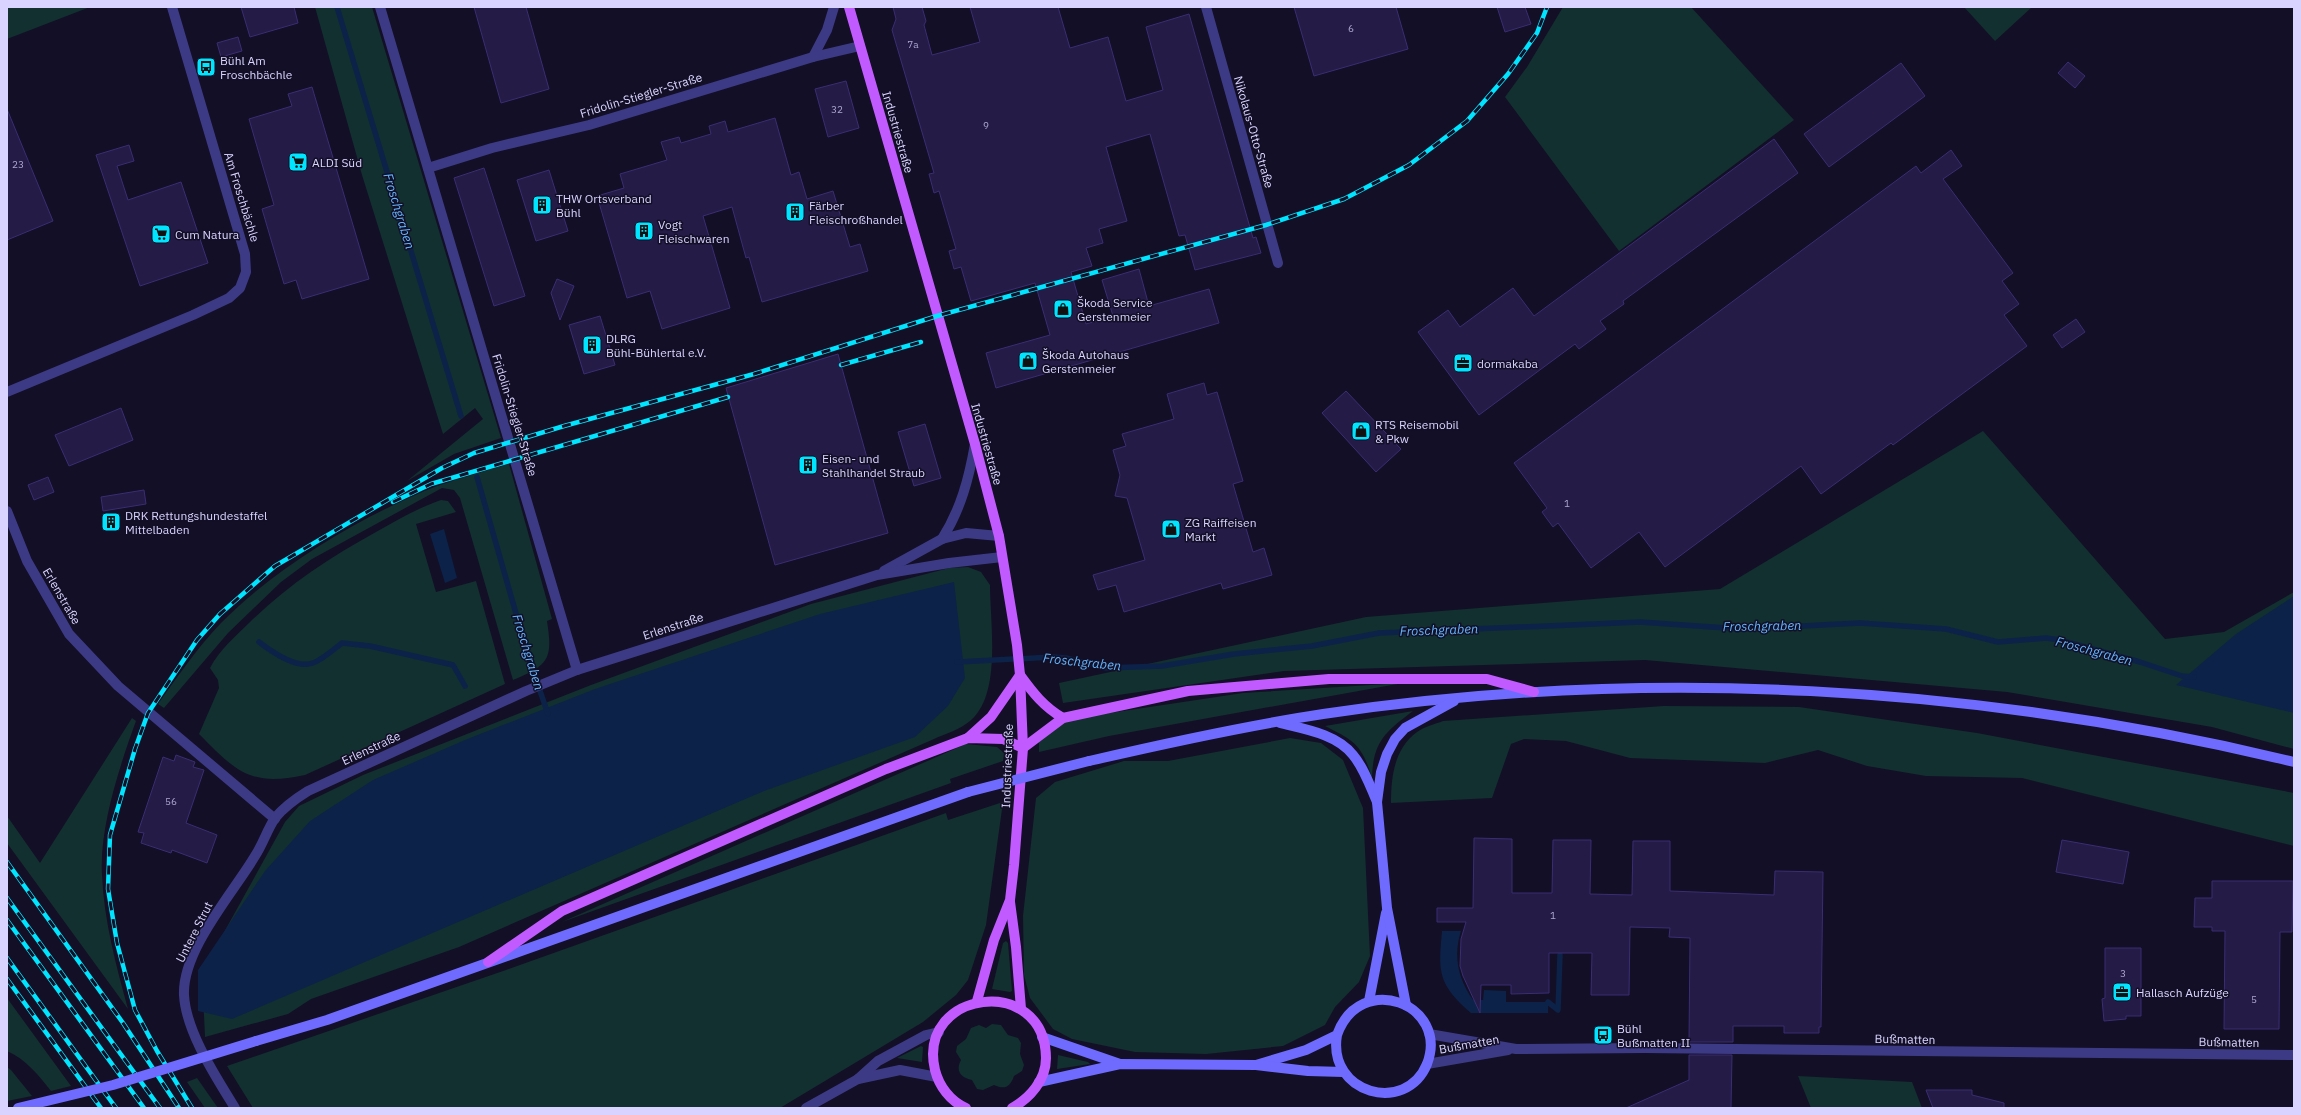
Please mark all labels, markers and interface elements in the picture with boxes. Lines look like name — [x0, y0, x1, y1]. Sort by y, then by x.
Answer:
house number: 6 — [1348, 22, 1354, 35]
house number: 7a — [907, 38, 919, 51]
place label: Bühl Am Froschbächle — [220, 53, 293, 82]
bus stop icon: Bühl Am Froschbächle — [195, 56, 217, 78]
street label: Fridolin-Stiegler-Straße — [578, 69, 704, 121]
street label: Nikolaus-Otto-Straße — [1231, 74, 1277, 190]
street label: Industriestraße — [879, 89, 917, 175]
house number: 32 — [831, 103, 843, 116]
house number: 9 — [983, 119, 989, 132]
street label: Am Froschbächle — [221, 150, 263, 244]
supermarket icon: ALDI Süd — [287, 151, 309, 173]
place label: ALDI Süd — [312, 155, 362, 170]
house number: 23 — [12, 158, 24, 171]
water label: Froschgraben — [379, 171, 419, 251]
place label: THW Ortsverband Bühl — [556, 191, 652, 220]
building icon: THW Ortsverband Bühl — [531, 194, 553, 216]
place label: Färber Fleischroßhandel — [809, 198, 903, 227]
building icon: Färber Fleischroßhandel — [784, 201, 806, 223]
place label: Vogt Fleischwaren — [658, 217, 729, 246]
building icon: Vogt Fleischwaren — [633, 220, 655, 242]
supermarket icon: Cum Natura — [150, 223, 172, 245]
place label: Cum Natura — [175, 227, 240, 242]
place label: Škoda Service Gerstenmeier — [1077, 295, 1153, 324]
shop icon: Škoda Service Gerstenmeier — [1052, 298, 1074, 320]
place label: DLRG Bühl-Bühlertal e.V. — [606, 331, 707, 360]
building icon: DLRG Bühl-Bühlertal e.V. — [581, 334, 603, 356]
place label: Škoda Autohaus Gerstenmeier — [1042, 347, 1129, 376]
shop icon: Škoda Autohaus Gerstenmeier — [1017, 350, 1039, 372]
street label: Fridolin-Stiegler-Straße — [489, 352, 541, 478]
office icon: dormakaba — [1452, 352, 1474, 374]
place label: dormakaba — [1477, 356, 1539, 371]
street label: Industriestraße — [968, 401, 1006, 487]
place label: RTS Reisemobil & Pkw — [1375, 417, 1459, 446]
shop icon: RTS Reisemobil & Pkw — [1350, 420, 1372, 442]
place label: Eisen- und Stahlhandel Straub — [822, 451, 925, 480]
building icon: Eisen- und Stahlhandel Straub — [797, 454, 819, 476]
house number: 1 — [1564, 497, 1570, 510]
place label: DRK Rettungshundestaffel Mittelbaden — [125, 508, 267, 537]
building icon: DRK Rettungshundestaffel Mittelbaden — [100, 511, 122, 533]
place label: ZG Raiffeisen Markt — [1185, 515, 1257, 544]
shop icon: ZG Raiffeisen Markt — [1160, 518, 1182, 540]
street label: Erlenstraße — [40, 565, 84, 627]
street label: Erlenstraße — [641, 609, 706, 643]
water label: Froschgraben — [508, 612, 548, 692]
water label: Froschgraben — [1723, 617, 1801, 635]
water label: Froschgraben — [1399, 620, 1479, 640]
water label: Froschgraben — [2054, 633, 2134, 669]
water label: Froschgraben — [1042, 649, 1122, 675]
street label: Industriestraße — [998, 723, 1016, 808]
street label: Erlenstraße — [339, 728, 403, 768]
house number: 56 — [165, 795, 177, 808]
street label: Untere Strut — [172, 899, 216, 965]
house number: 1 — [1550, 909, 1556, 922]
house number: 3 — [2120, 967, 2126, 980]
office icon: Hallasch Aufzüge — [2111, 981, 2133, 1003]
place label: Hallasch Aufzüge — [2136, 985, 2229, 1000]
house number: 5 — [2251, 993, 2257, 1006]
place label: Bühl Bußmatten II — [1617, 1021, 1691, 1050]
bus stop icon: Bühl Bußmatten II — [1592, 1024, 1614, 1046]
street label: Bußmatten — [1438, 1031, 1500, 1057]
street label: Bußmatten — [1874, 1031, 1936, 1047]
street label: Bußmatten — [2198, 1034, 2260, 1050]

